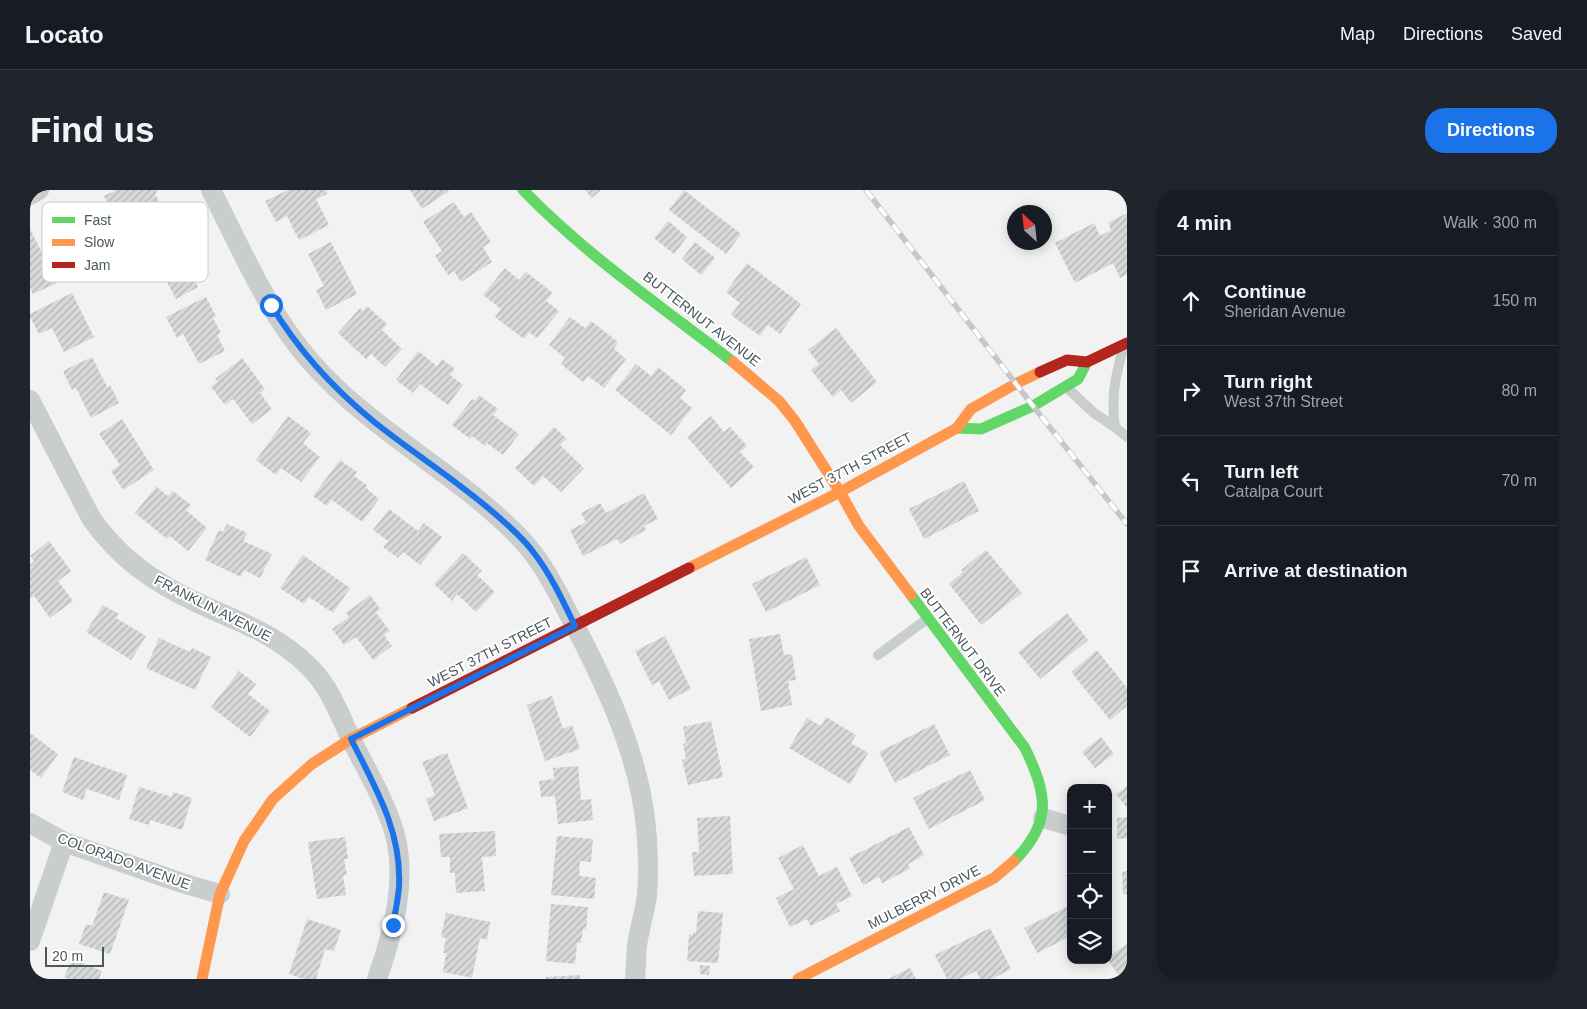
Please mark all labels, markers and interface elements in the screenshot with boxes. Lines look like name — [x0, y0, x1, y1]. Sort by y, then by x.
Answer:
text: Locato — [25, 21, 104, 48]
text: Map — [1340, 24, 1375, 44]
text: Directions — [1403, 24, 1483, 44]
text: Saved — [1511, 24, 1562, 44]
button: Directions — [1425, 108, 1557, 153]
text: Find us — [30, 110, 154, 149]
legend — [42, 202, 208, 282]
north arrow — [1007, 205, 1052, 250]
text: 4 min — [1177, 211, 1232, 234]
text: Fast — [84, 212, 111, 228]
text: Walk · 300 m — [1443, 214, 1537, 231]
text: Slow — [84, 234, 115, 250]
text: Jam — [84, 257, 110, 273]
street label: BUTTERNUT AVENUE — [640, 268, 764, 370]
text: Continue — [1224, 281, 1306, 302]
icon: ahead — [1177, 287, 1205, 315]
text: 150 m — [1493, 292, 1537, 309]
route start — [260, 294, 283, 317]
text: Sheridan Avenue — [1224, 303, 1346, 320]
text: Turn right — [1224, 371, 1312, 392]
icon: right — [1177, 377, 1205, 405]
text: 80 m — [1501, 382, 1537, 399]
text: West 37th Street — [1224, 393, 1343, 410]
street label: WEST 37TH STREET — [786, 428, 915, 507]
text: Turn left — [1224, 461, 1299, 482]
icon: left — [1177, 467, 1205, 495]
text: 70 m — [1501, 472, 1537, 489]
text: Catalpa Court — [1224, 483, 1323, 500]
icon: arrive — [1177, 557, 1205, 585]
text: Arrive at destination — [1224, 560, 1408, 581]
street label: FRANKLIN AVENUE — [152, 572, 274, 644]
street label: BUTTERNUT DRIVE — [917, 585, 1009, 699]
street label: WEST 37TH STREET — [425, 613, 555, 690]
map controls — [1067, 784, 1112, 964]
button: + — [1067, 784, 1112, 829]
button: − — [1067, 829, 1112, 874]
street label: COLORADO AVENUE — [56, 830, 192, 892]
street label: MULBERRY DRIVE — [865, 862, 983, 932]
button: locate — [1067, 874, 1112, 919]
route end — [382, 914, 405, 937]
button: layers — [1067, 919, 1112, 964]
scale bar — [45, 944, 104, 967]
text: 20 m — [52, 948, 83, 964]

